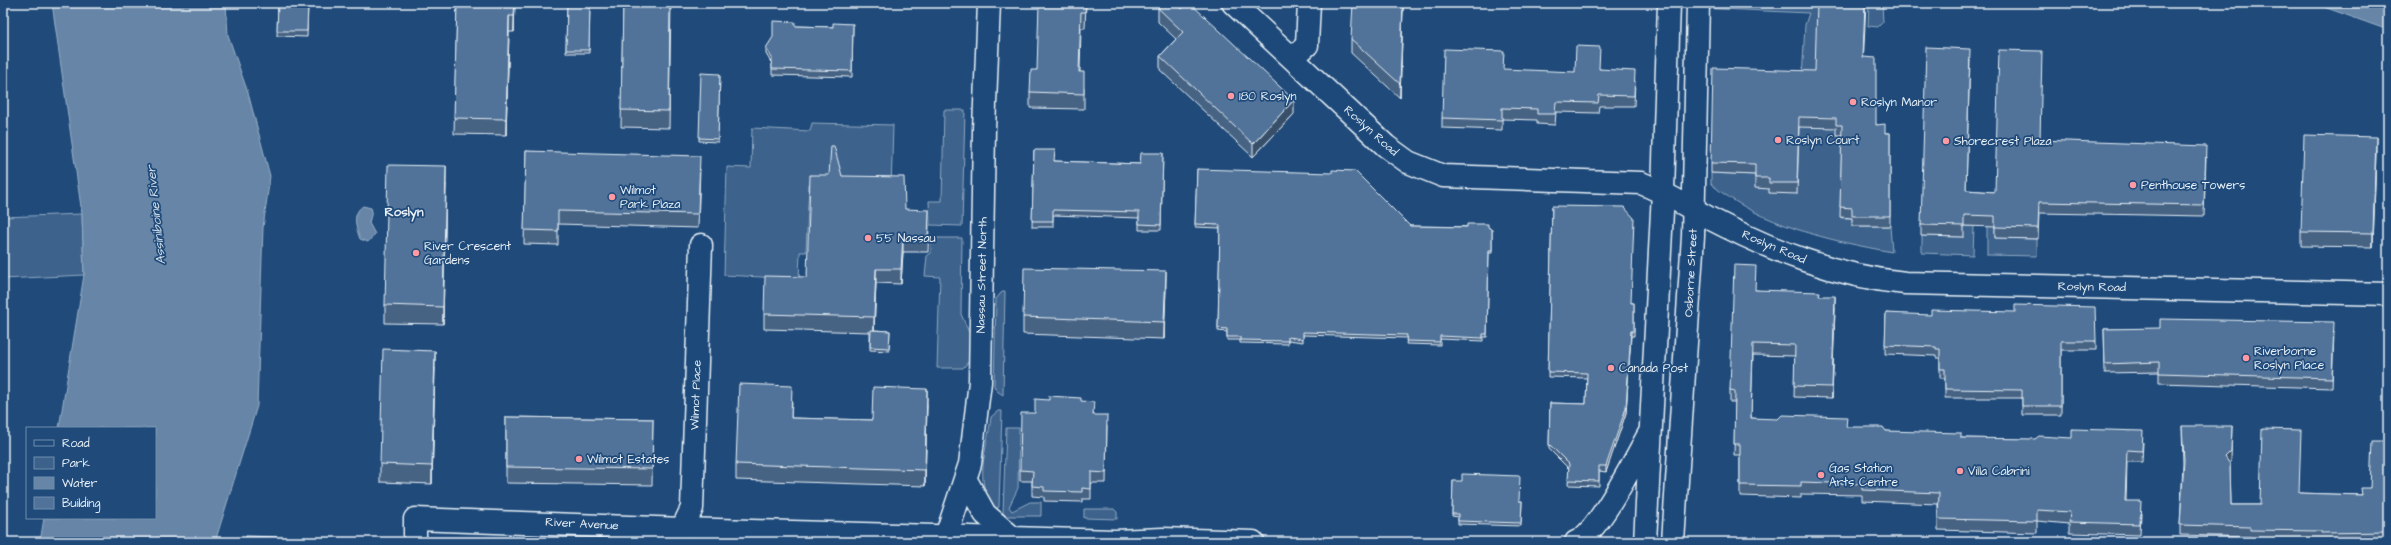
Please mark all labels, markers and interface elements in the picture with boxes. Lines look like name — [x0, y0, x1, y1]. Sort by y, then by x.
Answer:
place label: 180 Roslyn — [1239, 88, 1297, 106]
marker: 180 Roslyn — [1226, 91, 1236, 101]
place label: Roslyn Manor — [1861, 94, 1937, 112]
marker: Roslyn Manor — [1848, 97, 1858, 107]
street label: Roslyn Road — [1339, 102, 1402, 161]
place label: Roslyn Court — [1786, 132, 1860, 150]
place label: Shorecrest Plaza — [1954, 133, 2052, 150]
marker: Roslyn Court — [1773, 135, 1783, 145]
marker: Shorecrest Plaza — [1941, 136, 1951, 146]
water label: Assiniboine River — [142, 163, 170, 265]
place label: Penthouse Towers — [2141, 177, 2245, 194]
marker: Penthouse Towers — [2128, 180, 2138, 190]
place label: Wilmot Park Plaza — [620, 182, 680, 213]
marker: Wilmot Park Plaza — [607, 192, 617, 202]
district label: Roslyn — [385, 203, 424, 222]
street label: Nassau Street North — [972, 217, 992, 333]
street label: Roslyn Road — [1739, 226, 1809, 269]
street label: Osborne Street — [1680, 228, 1702, 318]
place label: 55 Nassau — [876, 230, 936, 247]
marker: 55 Nassau — [863, 233, 873, 243]
place label: River Crescent Gardens — [424, 238, 511, 269]
marker: River Crescent Gardens — [411, 248, 421, 258]
street label: Roslyn Road — [2058, 278, 2126, 297]
place label: Riverborne Roslyn Place — [2254, 343, 2325, 375]
marker: Riverborne Roslyn Place — [2241, 353, 2251, 363]
street label: Wilmot Place — [686, 359, 706, 431]
place label: Canada Post — [1619, 360, 1688, 377]
marker: Canada Post — [1606, 363, 1616, 373]
legend — [26, 427, 156, 519]
text: Road — [62, 435, 90, 452]
place label: Wilmot Estates — [587, 451, 669, 468]
marker: Wilmot Estates — [574, 454, 584, 464]
text: Park — [62, 455, 90, 472]
place label: Gas Station Arts Centre — [1829, 460, 1898, 491]
place label: Villa Cabrini — [1968, 463, 2030, 480]
marker: Villa Cabrini — [1955, 466, 1965, 476]
marker: Gas Station Arts Centre — [1816, 470, 1826, 480]
text: Water — [62, 475, 98, 492]
text: Building — [62, 495, 100, 513]
street label: River Avenue — [545, 514, 620, 534]

